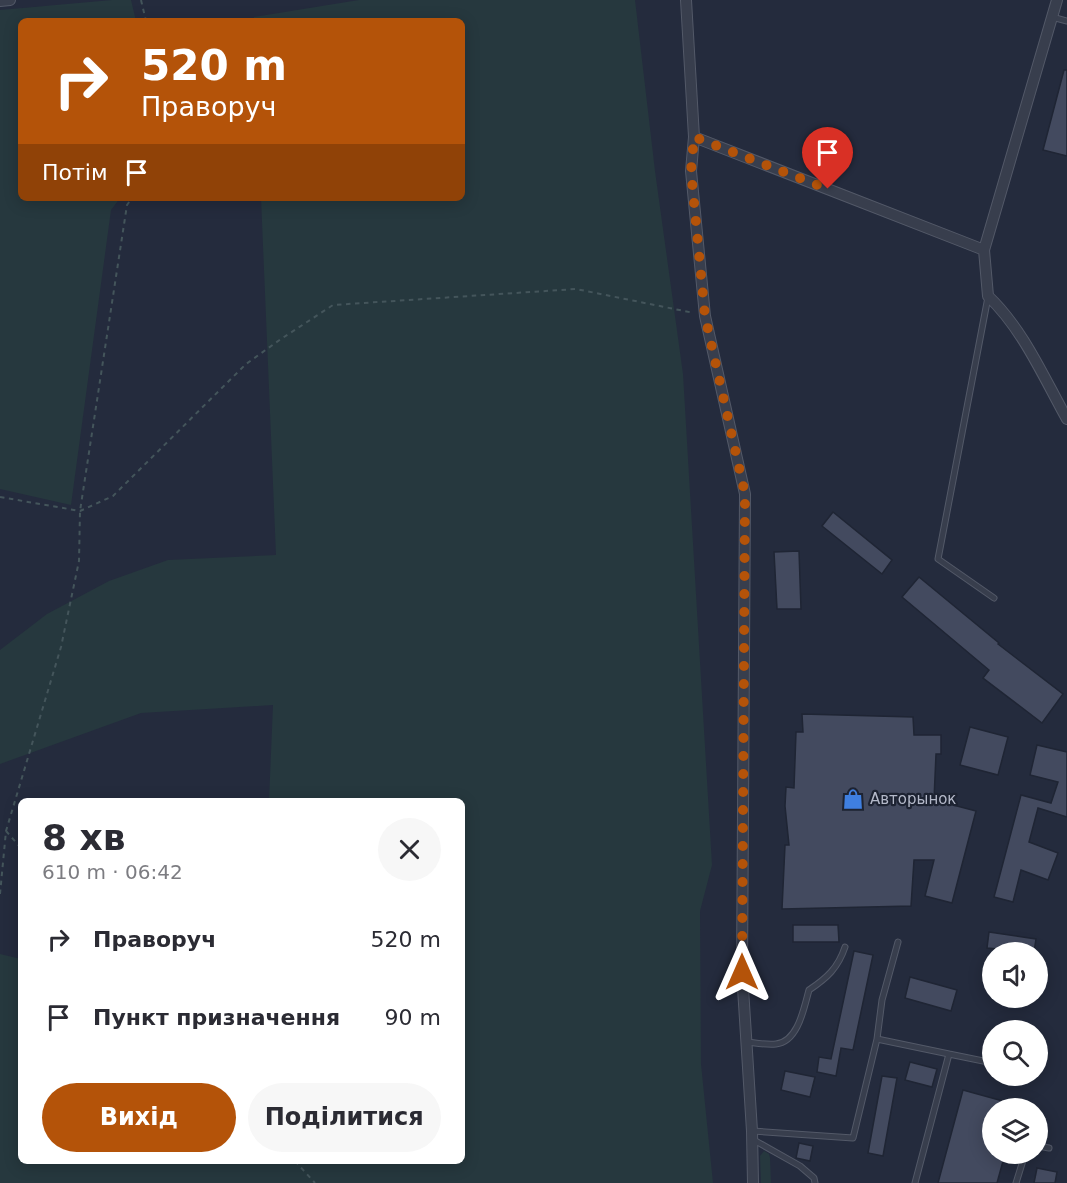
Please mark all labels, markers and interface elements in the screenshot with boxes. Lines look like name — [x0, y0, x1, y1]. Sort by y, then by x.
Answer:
text: 520 m — [141, 41, 287, 90]
icon: right — [42, 42, 120, 120]
text: Праворуч — [141, 91, 277, 122]
pin — [802, 127, 853, 189]
icon: arrive — [811, 136, 844, 169]
icon: arrive — [120, 156, 153, 189]
text: Потім — [42, 160, 108, 185]
shop icon: Авторынок — [841, 787, 865, 811]
place label: Авторынок — [870, 790, 956, 808]
text: 8 хв — [42, 817, 126, 858]
button: close — [378, 818, 441, 881]
text: 610 m · 06:42 — [42, 860, 183, 884]
icon: right — [42, 923, 75, 956]
text: Праворуч — [93, 927, 216, 952]
text: 520 m — [371, 927, 441, 952]
position arrow — [710, 940, 774, 1004]
map controls — [982, 942, 1048, 1164]
button: sound — [982, 942, 1048, 1008]
icon: arrive — [42, 1001, 75, 1034]
text: Пункт призначення — [93, 1005, 340, 1030]
text: 90 m — [385, 1005, 441, 1030]
button: search — [982, 1020, 1048, 1086]
button: Вихід — [42, 1083, 236, 1152]
button: Поділитися — [248, 1083, 441, 1152]
button: layers — [982, 1098, 1048, 1164]

